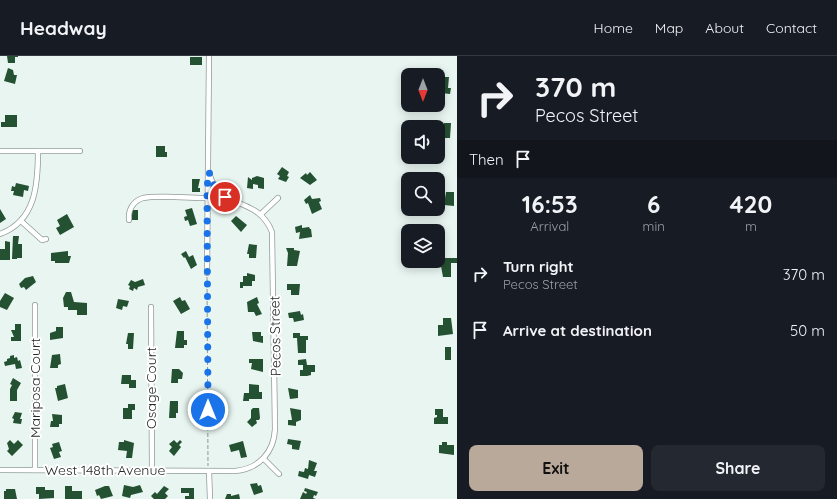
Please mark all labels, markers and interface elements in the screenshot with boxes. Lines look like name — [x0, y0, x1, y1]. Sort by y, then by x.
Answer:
text: Headway — [20, 16, 107, 40]
text: Home — [594, 19, 633, 37]
text: Map — [655, 19, 683, 37]
text: About — [705, 19, 744, 37]
text: Contact — [766, 19, 817, 37]
north arrow — [401, 68, 445, 112]
map controls — [401, 68, 445, 268]
text: 370 m — [535, 69, 616, 104]
icon: right — [469, 72, 521, 124]
text: Pecos Street — [535, 104, 638, 127]
button: sound — [401, 120, 445, 164]
icon: arrive — [512, 148, 534, 170]
text: Then — [469, 150, 504, 169]
button: search — [401, 172, 445, 216]
pin — [208, 180, 242, 214]
icon: arrive — [214, 186, 236, 208]
text: 16:53 — [522, 189, 578, 219]
text: 6 — [647, 189, 660, 219]
text: 420 — [730, 189, 772, 219]
text: Arrival — [530, 218, 569, 234]
text: min — [643, 218, 665, 234]
text: m — [745, 218, 757, 234]
button: layers — [401, 224, 445, 268]
text: Turn right — [503, 257, 574, 276]
icon: right — [469, 263, 491, 285]
text: 370 m — [783, 265, 825, 284]
text: Pecos Street — [503, 276, 578, 292]
street label: Pecos Street — [265, 295, 285, 376]
icon: arrive — [469, 319, 491, 341]
text: Arrive at destination — [503, 321, 652, 340]
text: 50 m — [790, 321, 825, 340]
street label: Mariposa Court — [26, 338, 44, 438]
street label: Osage Court — [142, 347, 160, 429]
position arrow — [187, 389, 229, 431]
button: Exit — [469, 445, 643, 491]
button: Share — [651, 445, 825, 491]
street label: West 148th Avenue — [45, 461, 165, 479]

